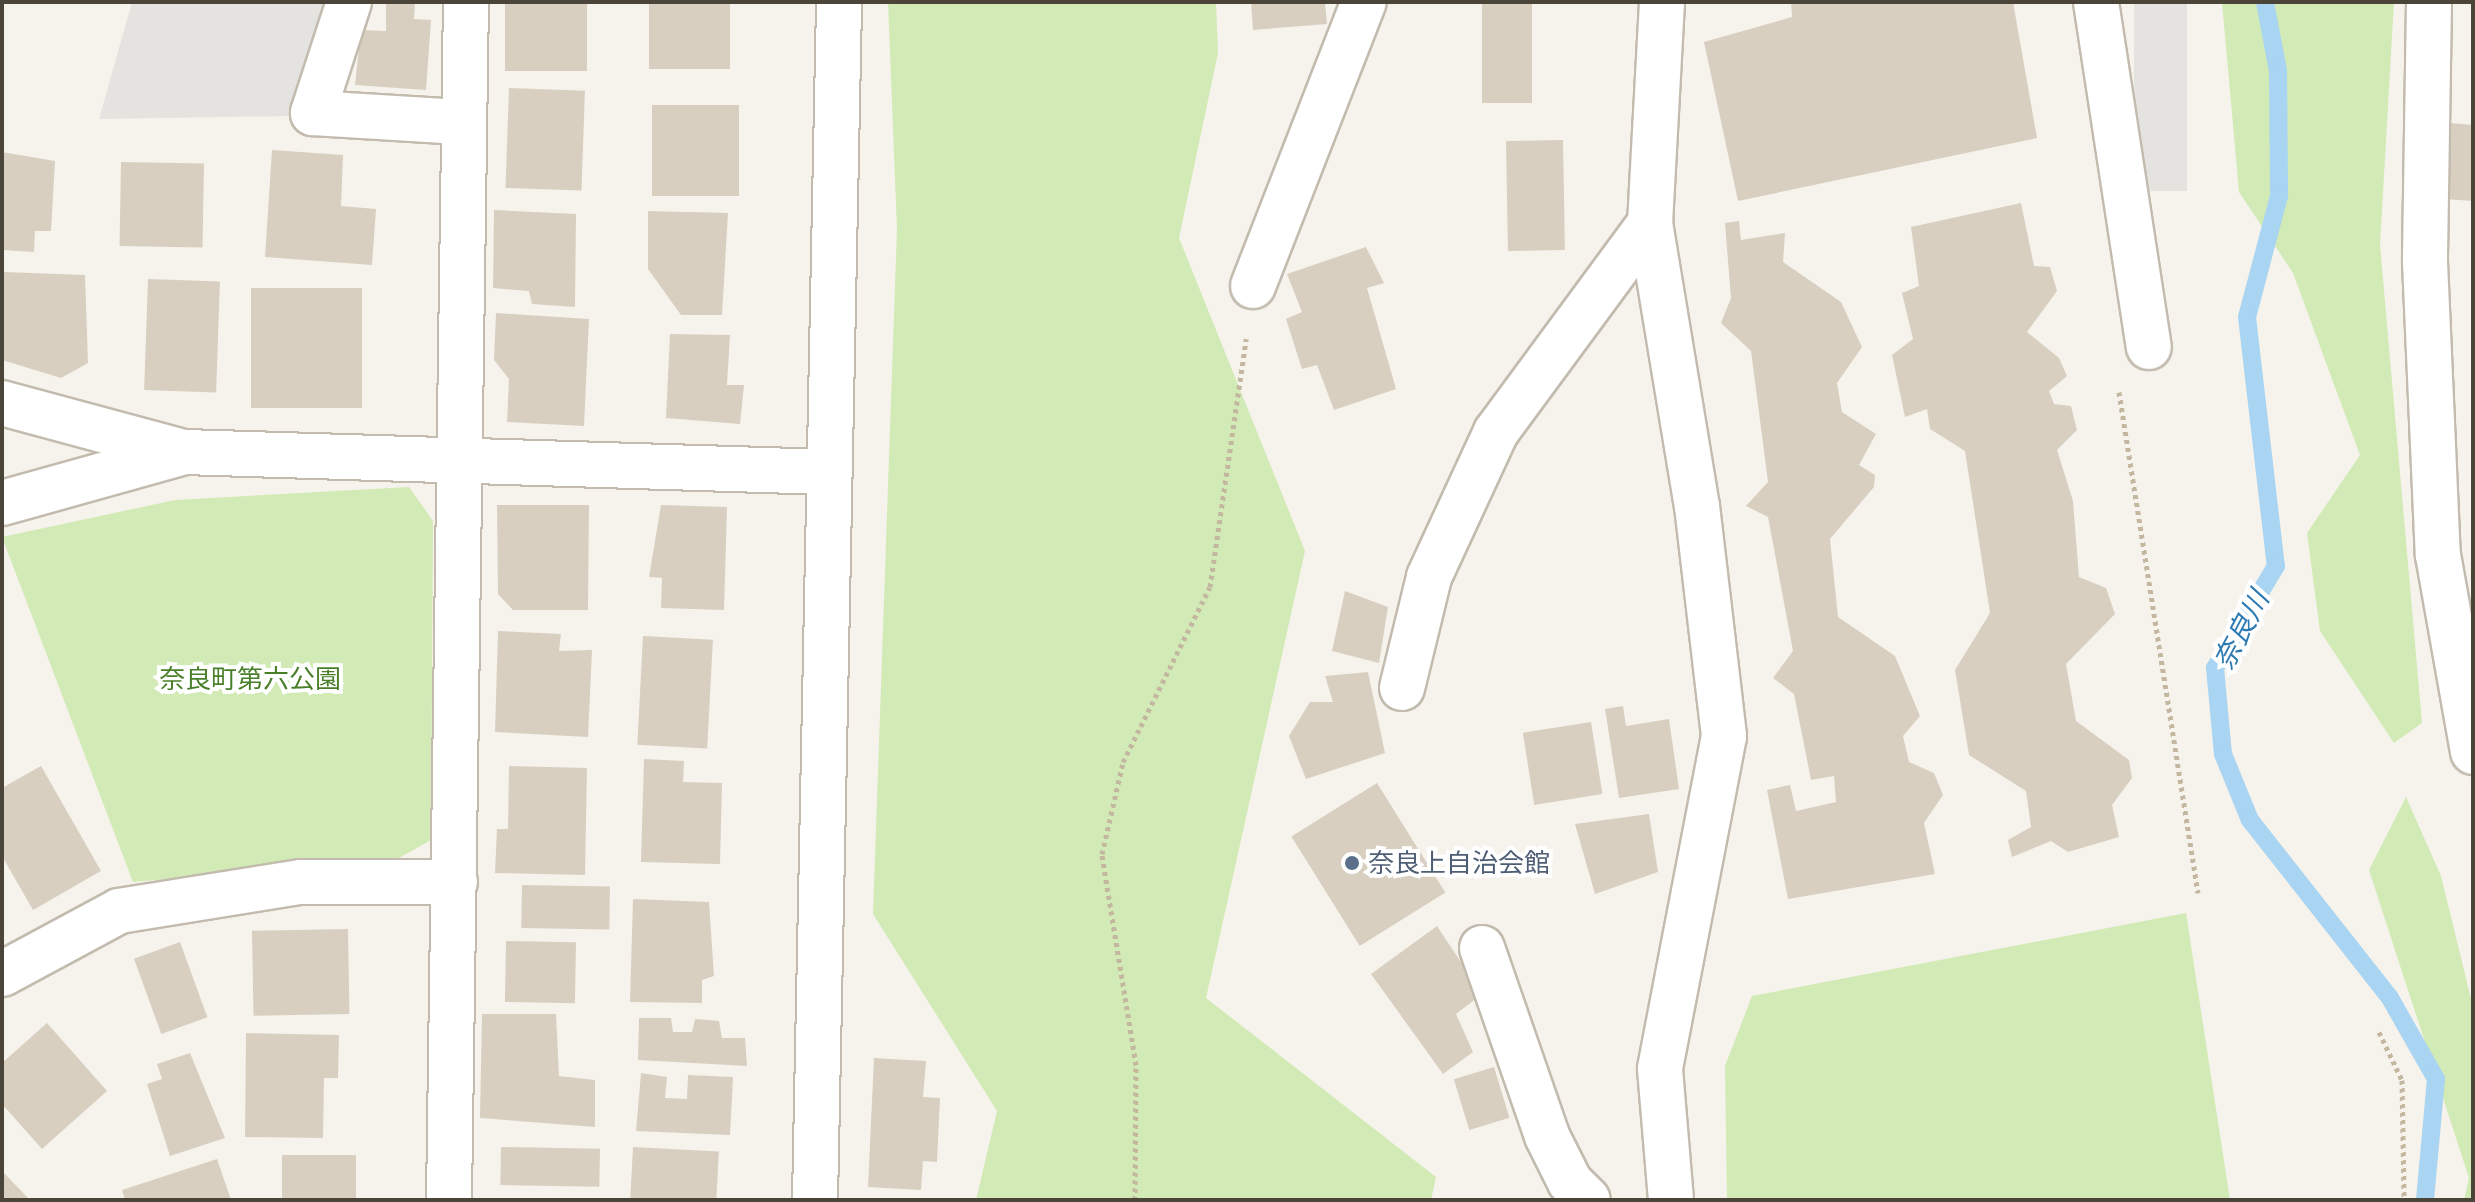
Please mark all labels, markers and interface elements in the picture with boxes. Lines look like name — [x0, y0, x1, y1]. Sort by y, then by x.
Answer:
water label: 奈良川 — [2206, 585, 2276, 675]
park label: 奈良町第六公園 — [159, 663, 341, 695]
place label: 奈良上自治会館 — [1368, 847, 1550, 879]
marker: 奈良上自治会館 — [1343, 854, 1361, 872]

